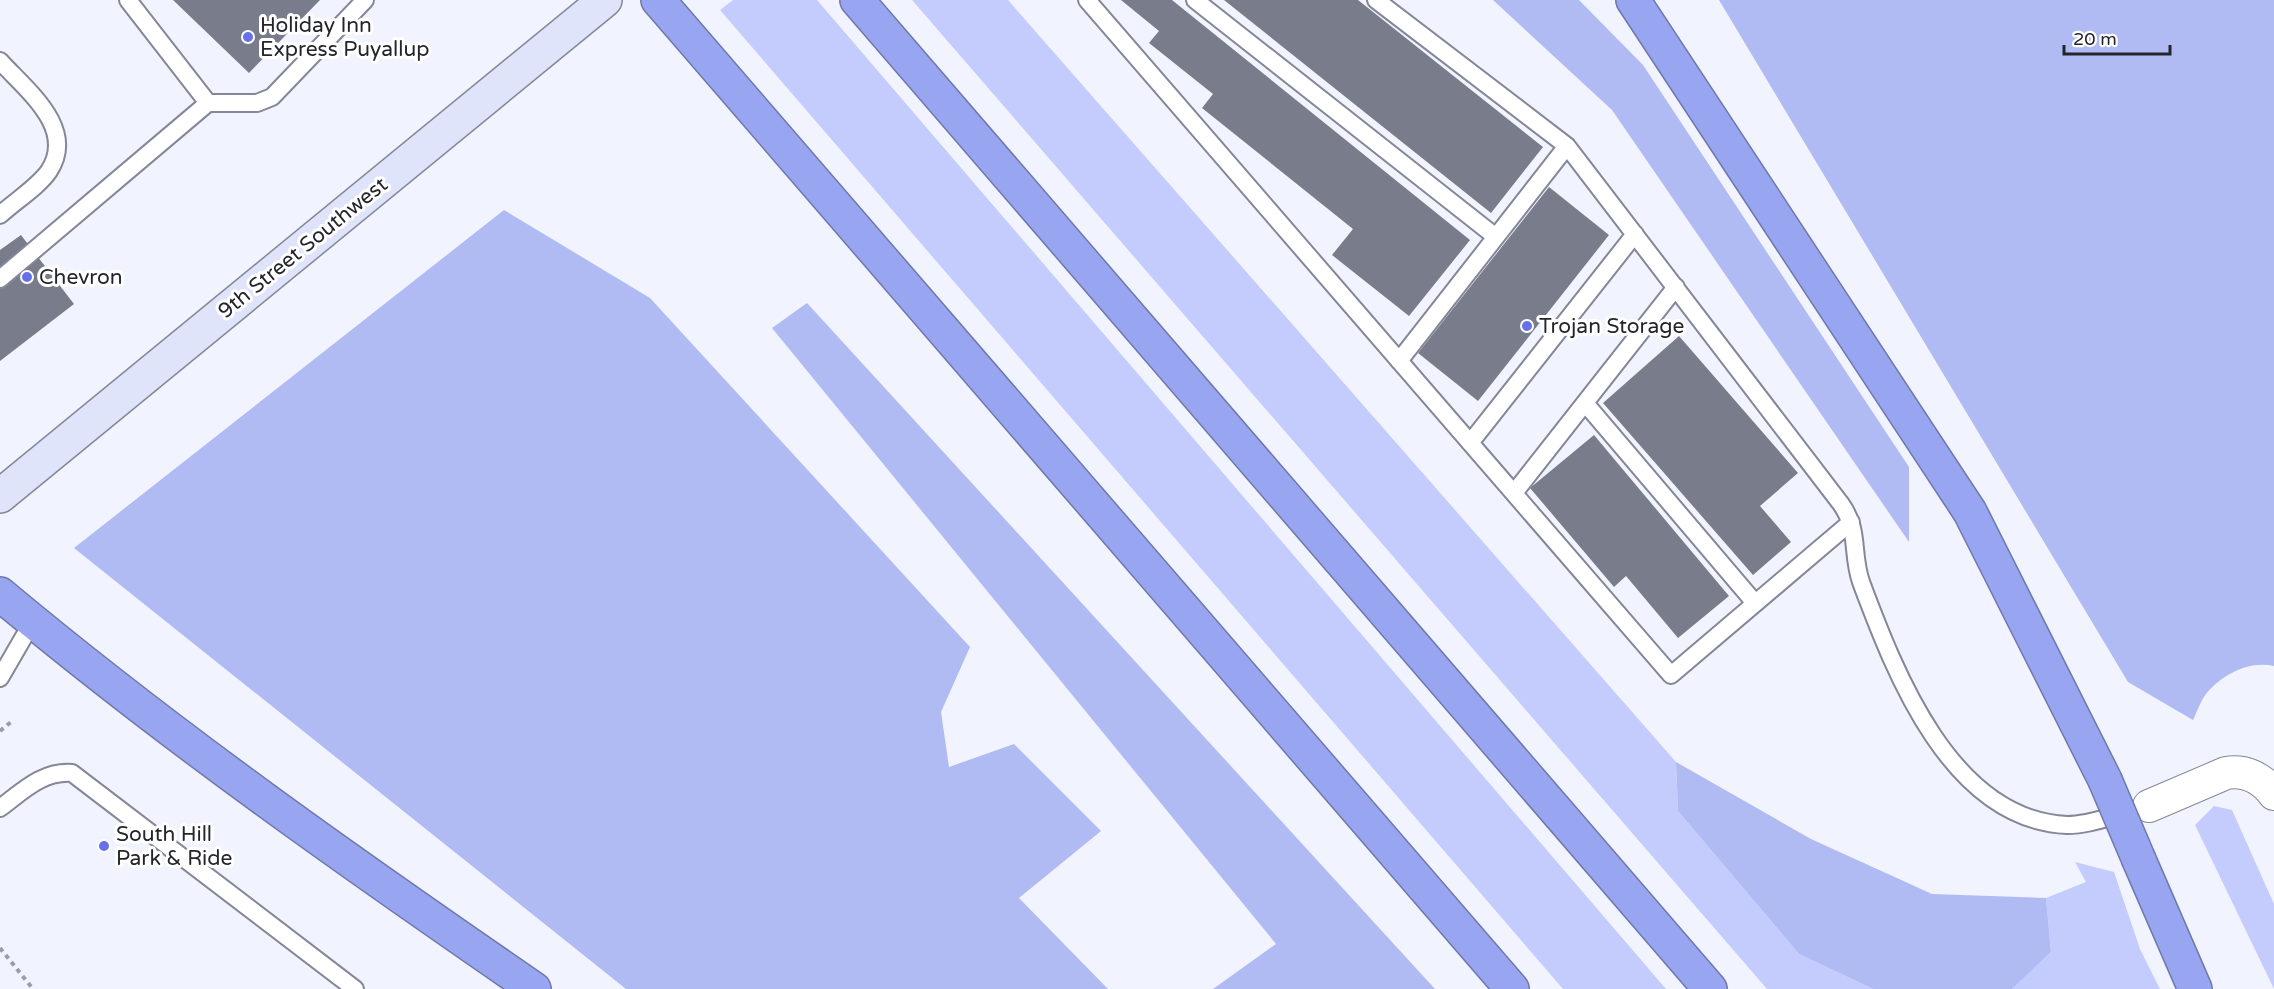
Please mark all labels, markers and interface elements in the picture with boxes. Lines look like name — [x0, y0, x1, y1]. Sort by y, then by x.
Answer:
place label: Holiday Inn Express Puyallup — [260, 13, 429, 62]
scale bar — [2064, 18, 2170, 56]
text: 20 m — [2073, 28, 2117, 50]
marker: Holiday Inn Express Puyallup — [241, 30, 255, 44]
street label: 9th Street Southwest — [213, 172, 393, 324]
place label: Chevron — [39, 265, 123, 290]
marker: Chevron — [20, 270, 34, 284]
place label: Trojan Storage — [1539, 314, 1685, 339]
marker: Trojan Storage — [1520, 319, 1534, 333]
place label: South Hill Park & Ride — [116, 822, 233, 871]
marker: South Hill Park & Ride — [97, 839, 111, 853]

